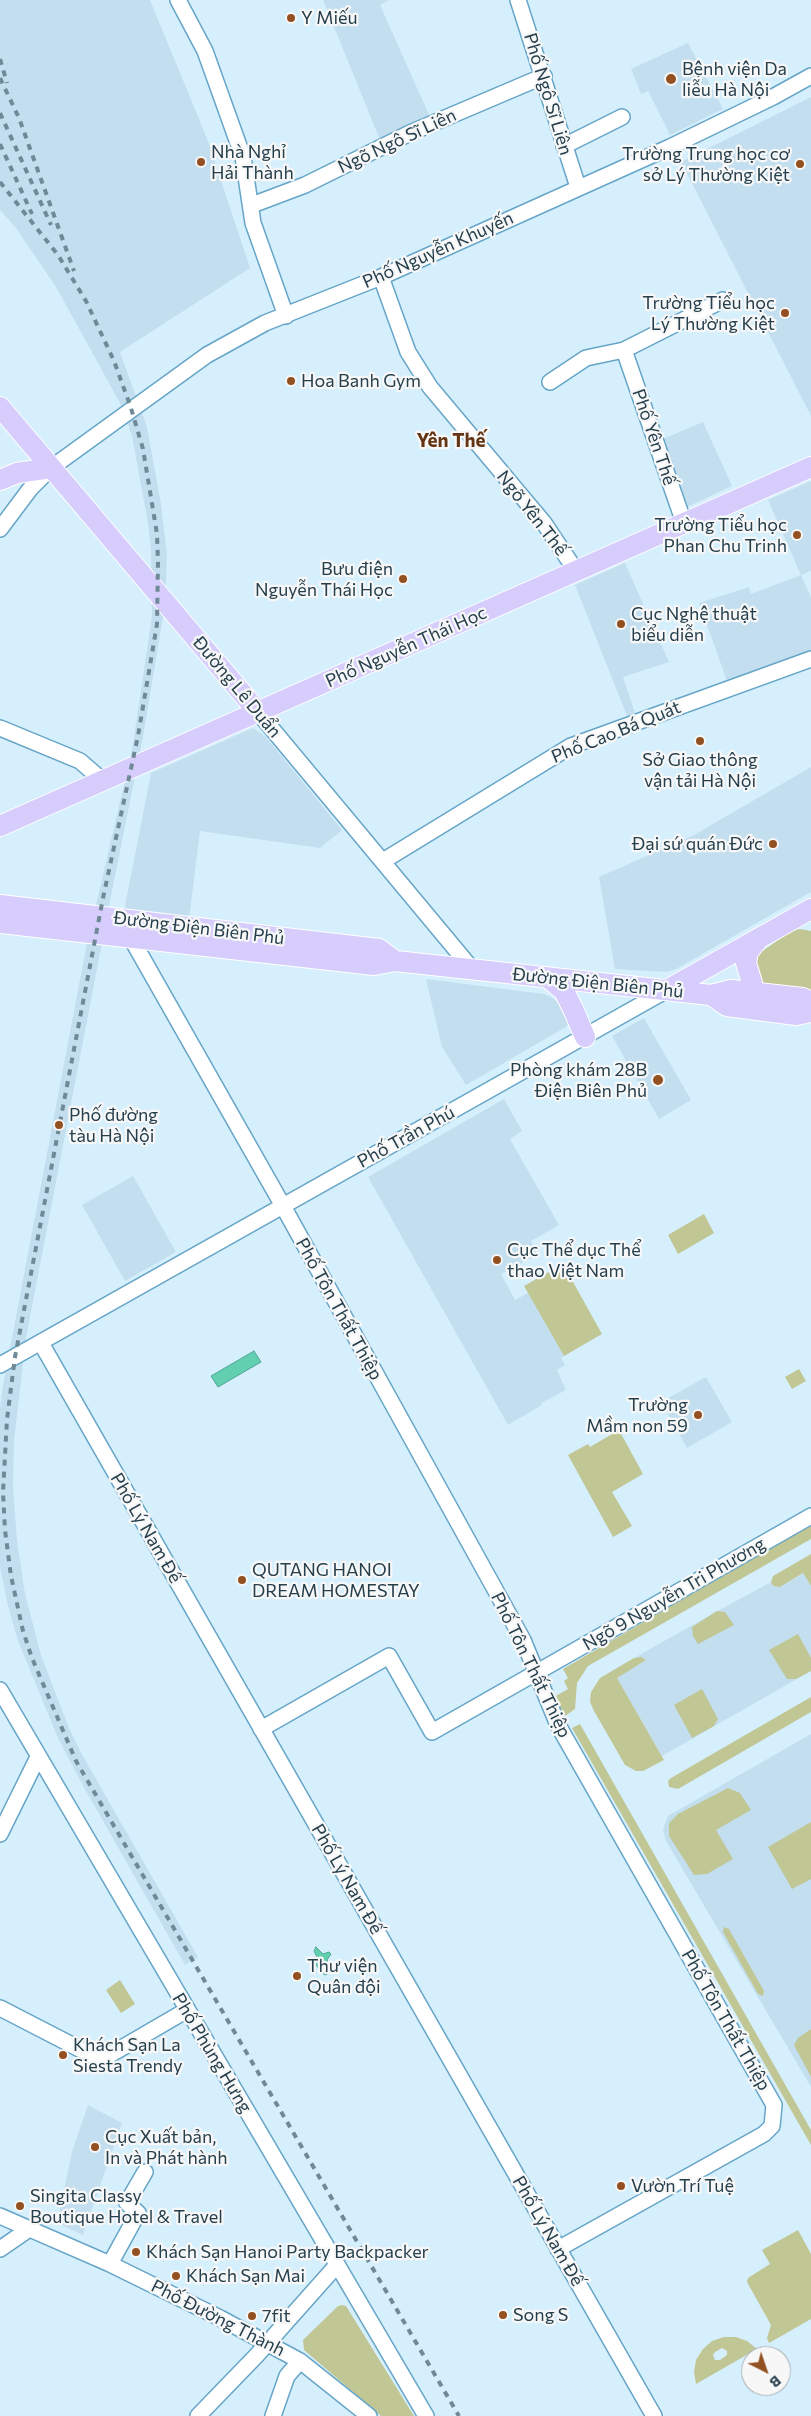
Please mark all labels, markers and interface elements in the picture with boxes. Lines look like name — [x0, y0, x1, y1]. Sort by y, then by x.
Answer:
place label: Y Miếu — [301, 7, 358, 29]
marker: Y Miếu — [285, 12, 297, 24]
street label: Phố Ngô Sĩ Liên — [519, 30, 577, 158]
place label: Bệnh viện Da liễu Hà Nội — [682, 58, 787, 100]
marker: Bệnh viện Da liễu Hà Nội — [664, 72, 678, 86]
street label: Ngõ Ngô Sĩ Liên — [334, 104, 460, 178]
place label: Nhà Nghỉ Hải Thành — [211, 141, 294, 183]
place label: Trường Trung học cơ sở Lý Thường Kiệt — [622, 143, 790, 186]
marker: Nhà Nghỉ Hải Thành — [195, 156, 207, 168]
marker: Trường Trung học cơ sở Lý Thường Kiệt — [794, 158, 806, 170]
street label: Phố Nguyễn Khuyến — [359, 207, 517, 293]
place label: Trường Tiểu học Lý Thường Kiệt — [642, 292, 775, 334]
marker: Trường Tiểu học Lý Thường Kiệt — [779, 307, 791, 319]
place label: Hoa Banh Gym — [301, 370, 421, 392]
marker: Hoa Banh Gym — [285, 375, 297, 387]
street label: Phố Yên Thế — [627, 386, 681, 488]
district label: Yên Thế — [416, 430, 486, 452]
street label: Ngõ Yên Thế — [492, 466, 572, 560]
place label: Trường Tiểu học Phan Chu Trinh — [654, 514, 787, 556]
marker: Trường Tiểu học Phan Chu Trinh — [791, 529, 803, 541]
place label: Bưu điện Nguyễn Thái Học — [255, 558, 393, 600]
marker: Bưu điện Nguyễn Thái Học — [397, 573, 409, 585]
street label: Phố Nguyễn Thái Học — [322, 602, 490, 692]
place label: Cục Nghệ thuật biểu diễn — [631, 603, 757, 646]
marker: Cục Nghệ thuật biểu diễn — [615, 618, 627, 630]
street label: Đường Lê Duẩn — [188, 632, 286, 742]
street label: Phố Cao Bá Quát — [548, 696, 684, 768]
marker: Sở Giao thông vận tải Hà Nội — [694, 735, 706, 747]
place label: Sở Giao thông vận tải Hà Nội — [642, 749, 758, 792]
place label: Đại sứ quán Đức — [632, 833, 763, 855]
marker: Đại sứ quán Đức — [767, 838, 779, 850]
street label: Đường Điện Biên Phủ — [112, 907, 286, 949]
street label: Đường Điện Biên Phủ — [511, 963, 685, 1003]
place label: Phòng khám 28B Điện Biên Phủ — [510, 1059, 647, 1102]
marker: Phòng khám 28B Điện Biên Phủ — [651, 1073, 665, 1087]
street label: Phố Trần Phú — [354, 1101, 458, 1173]
place label: Phố đường tàu Hà Nội — [69, 1104, 158, 1146]
marker: Phố đường tàu Hà Nội — [53, 1119, 65, 1131]
street label: Phố Tôn Thất Thiệp — [291, 1234, 387, 1384]
place label: Cục Thể dục Thể thao Việt Nam — [507, 1239, 641, 1282]
marker: Cục Thể dục Thể thao Việt Nam — [491, 1254, 503, 1266]
place label: Trường Mầm non 59 — [586, 1394, 688, 1436]
marker: Trường Mầm non 59 — [692, 1409, 704, 1421]
street label: Phố Lý Nam Đế — [106, 1469, 186, 1587]
street label: Ngõ 9 Nguyễn Tri Phương — [579, 1533, 769, 1655]
place label: QUTANG HANOI DREAM HOMESTAY — [252, 1559, 420, 1602]
marker: QUTANG HANOI DREAM HOMESTAY — [236, 1574, 248, 1586]
street label: Phố Tôn Thất Thiệp — [486, 1589, 576, 1741]
street label: Phố Lý Nam Đế — [307, 1820, 387, 1938]
street label: Phố Tôn Thất Thiệp — [677, 1946, 775, 2094]
place label: Thư viện Quân đội — [307, 1955, 381, 1998]
marker: Thư viện Quân đội — [291, 1970, 303, 1982]
street label: Phố Phùng Hưng — [168, 1989, 256, 2117]
place label: Khách Sạn La Siesta Trendy — [73, 2034, 182, 2076]
marker: Khách Sạn La Siesta Trendy — [57, 2049, 69, 2061]
place label: Cục Xuất bản, In và Phát hành — [105, 2126, 228, 2168]
marker: Cục Xuất bản, In và Phát hành — [89, 2141, 101, 2153]
street label: Phố Lý Nam Đế — [508, 2172, 588, 2290]
place label: Vườn Trí Tuệ — [631, 2175, 734, 2197]
marker: Vườn Trí Tuệ — [615, 2180, 627, 2192]
place label: Singita Classy Boutique Hotel & Travel — [30, 2185, 223, 2228]
marker: Singita Classy Boutique Hotel & Travel — [14, 2200, 26, 2212]
place label: Khách Sạn Hanoi Party Backpacker — [146, 2241, 429, 2263]
marker: Khách Sạn Hanoi Party Backpacker — [130, 2246, 142, 2258]
place label: Khách Sạn Mai — [186, 2265, 305, 2287]
marker: Khách Sạn Mai — [170, 2270, 182, 2282]
street label: Phố Đường Thành — [148, 2275, 288, 2361]
place label: Song S — [513, 2304, 568, 2326]
place label: 7fit — [262, 2305, 291, 2327]
marker: Song S — [497, 2309, 509, 2321]
marker: 7fit — [246, 2310, 258, 2322]
north arrow — [741, 2346, 791, 2396]
text: B — [766, 2372, 785, 2391]

